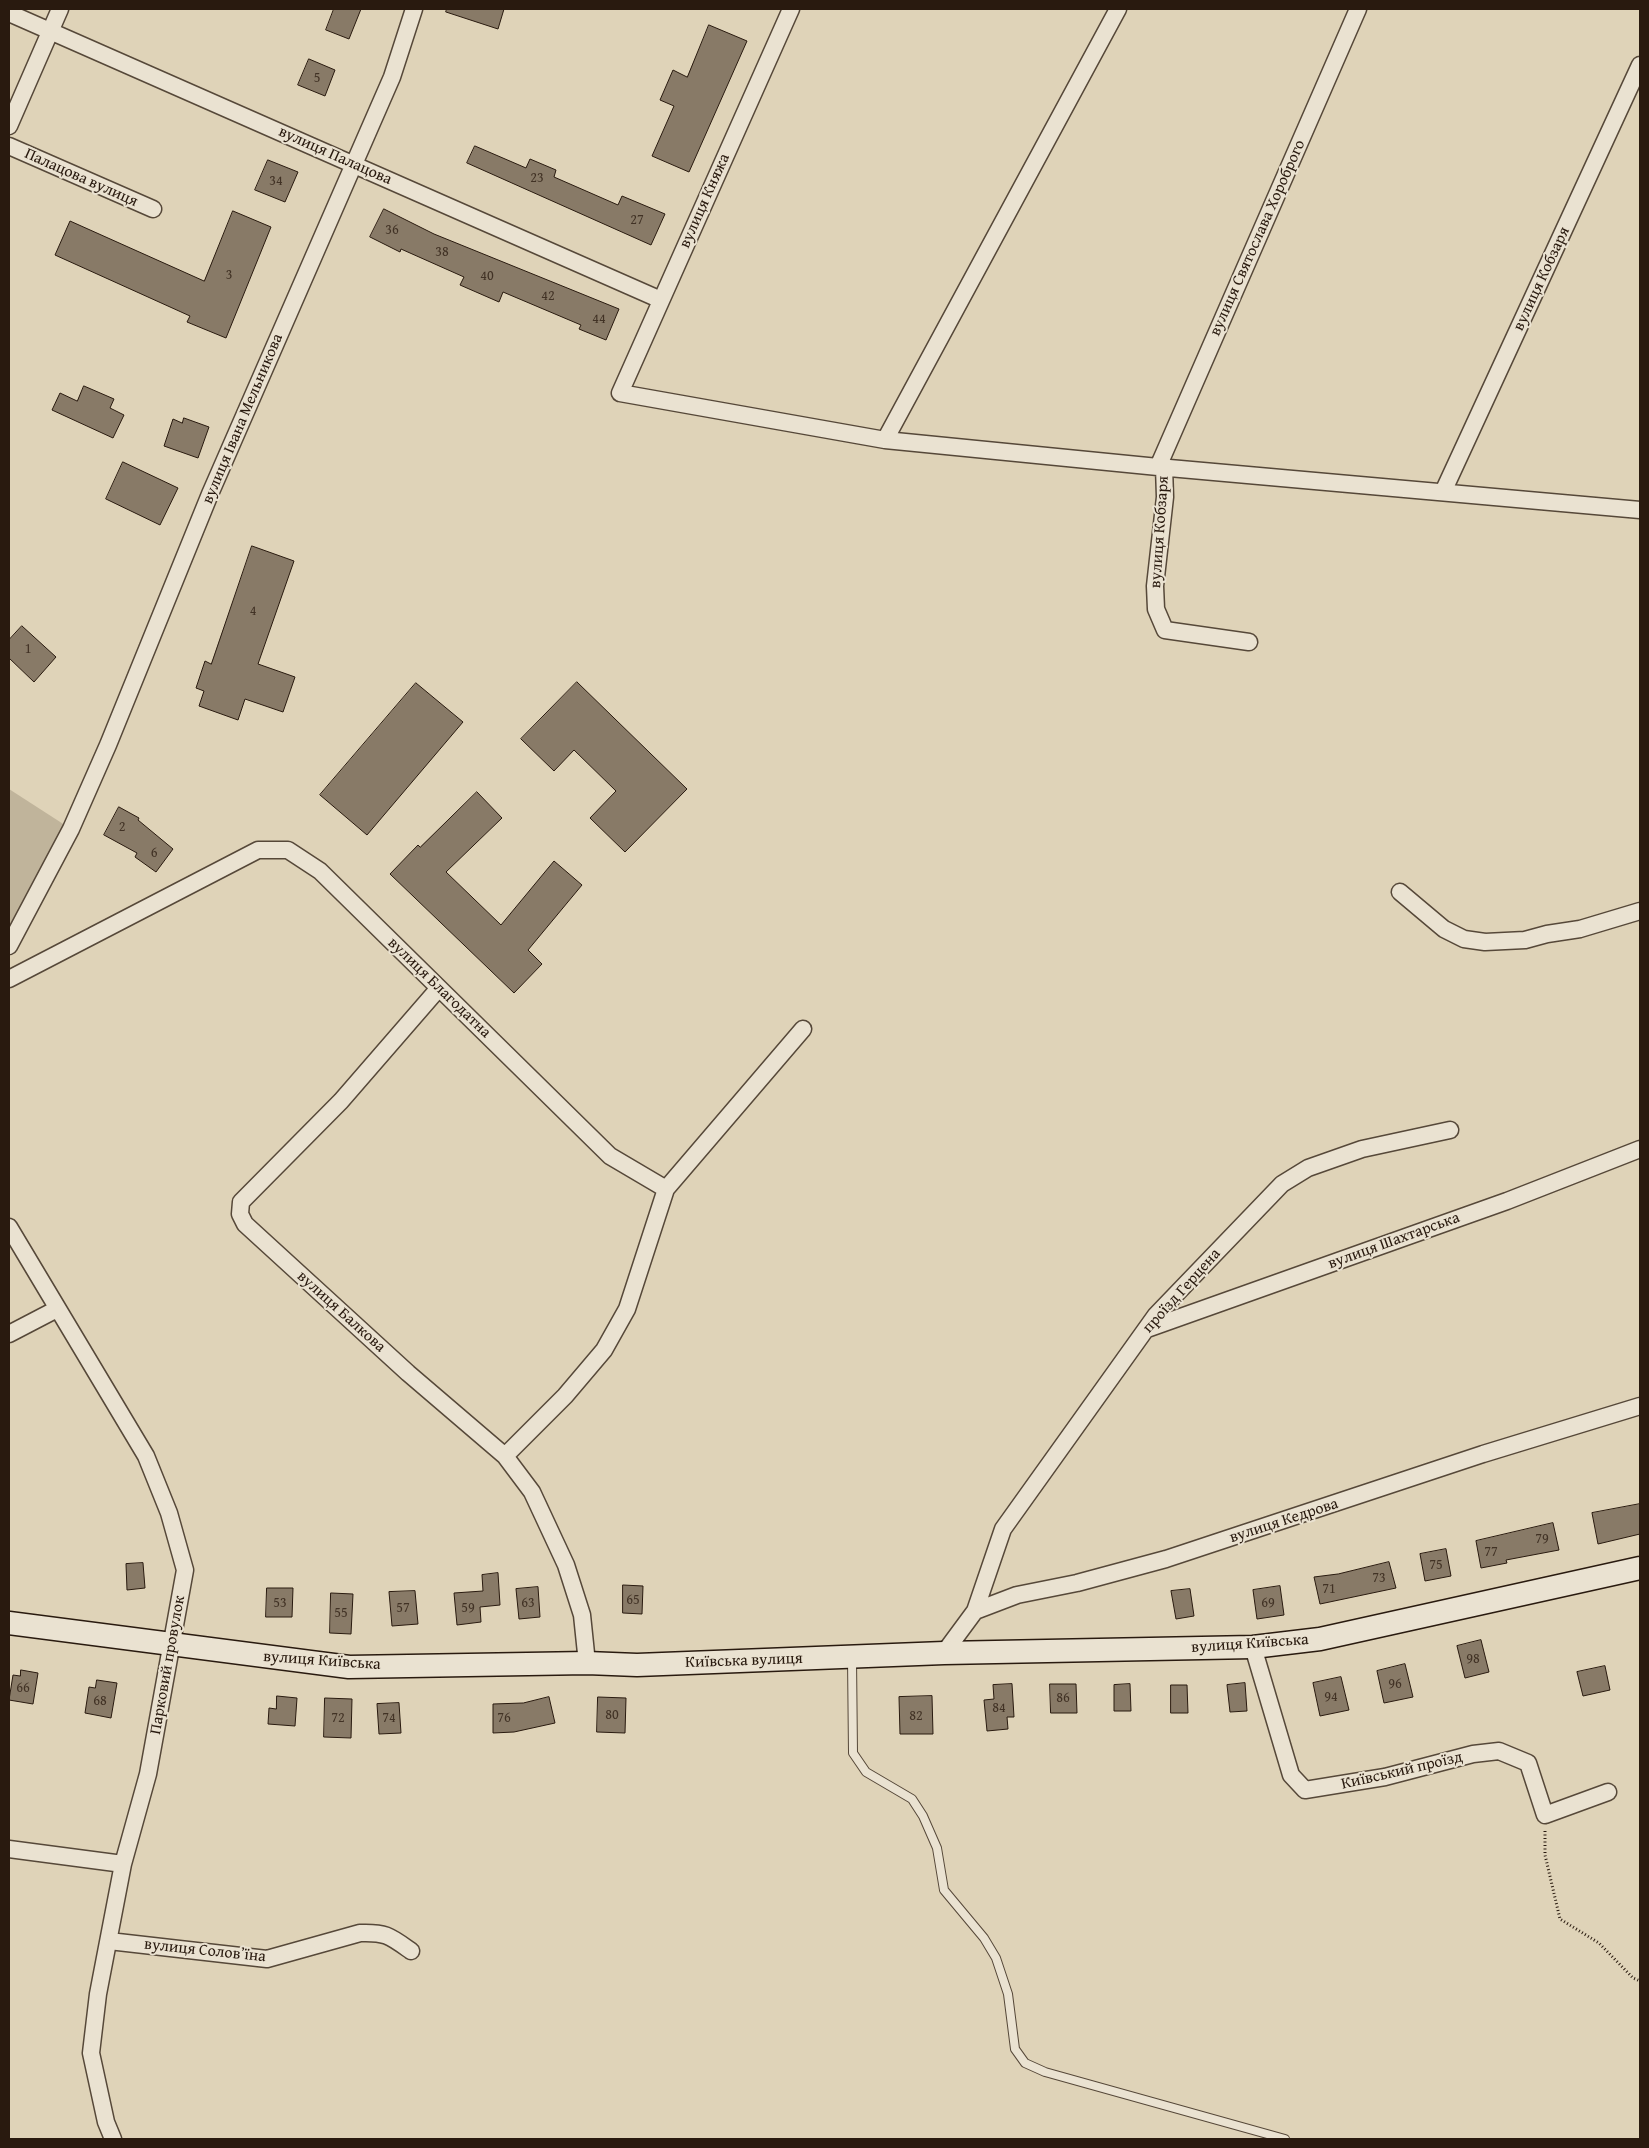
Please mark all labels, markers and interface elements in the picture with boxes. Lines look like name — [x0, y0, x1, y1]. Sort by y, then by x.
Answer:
house number: 5 — [314, 70, 320, 86]
street label: вулиця Палацова — [275, 122, 395, 190]
street label: вулиця Святослава Хороброго — [1206, 137, 1310, 339]
street label: Палацова вулиця — [21, 144, 141, 212]
street label: вулиця Княжа — [676, 151, 734, 251]
house number: 23 — [530, 170, 544, 186]
house number: 34 — [269, 173, 283, 189]
house number: 27 — [630, 212, 644, 228]
house number: 36 — [385, 222, 399, 238]
street label: вулиця Кобзаря — [1510, 224, 1574, 334]
house number: 38 — [435, 244, 449, 260]
house number: 3 — [226, 267, 232, 283]
house number: 40 — [480, 268, 494, 284]
house number: 42 — [541, 288, 555, 304]
house number: 44 — [592, 311, 606, 327]
street label: вулиця Івана Мельникова — [198, 331, 288, 507]
street label: вулиця Кобзаря — [1147, 475, 1173, 589]
house number: 4 — [250, 603, 256, 619]
house number: 1 — [25, 641, 31, 657]
house number: 2 — [119, 819, 125, 835]
house number: 6 — [151, 845, 157, 861]
street label: вулиця Благодатна — [383, 934, 495, 1042]
street label: вулиця Шахтарська — [1326, 1208, 1462, 1274]
street label: проїзд Герцена — [1139, 1245, 1225, 1337]
street label: вулиця Балкова — [293, 1267, 389, 1357]
street label: вулиця Кедрова — [1227, 1494, 1341, 1548]
house number: 79 — [1535, 1531, 1549, 1547]
house number: 77 — [1484, 1544, 1498, 1560]
house number: 75 — [1429, 1557, 1443, 1573]
house number: 73 — [1372, 1570, 1386, 1586]
house number: 71 — [1322, 1581, 1336, 1597]
house number: 65 — [626, 1592, 640, 1608]
street label: Парковий провулок — [146, 1594, 190, 1736]
house number: 53 — [273, 1595, 287, 1611]
house number: 63 — [521, 1595, 535, 1611]
house number: 69 — [1261, 1595, 1275, 1611]
house number: 57 — [396, 1600, 410, 1616]
house number: 59 — [461, 1600, 475, 1616]
house number: 55 — [334, 1605, 348, 1621]
street label: вулиця Київська — [1191, 1630, 1309, 1658]
street label: вулиця Київська — [263, 1647, 381, 1675]
street label: Київська вулиця — [685, 1649, 803, 1673]
house number: 98 — [1466, 1651, 1480, 1667]
house number: 96 — [1388, 1676, 1402, 1692]
house number: 66 — [16, 1680, 30, 1696]
house number: 94 — [1324, 1689, 1338, 1705]
house number: 86 — [1056, 1690, 1070, 1706]
house number: 68 — [93, 1693, 107, 1709]
house number: 84 — [992, 1700, 1006, 1716]
house number: 80 — [605, 1707, 619, 1723]
house number: 82 — [909, 1708, 923, 1724]
house number: 72 — [331, 1710, 345, 1726]
house number: 74 — [382, 1710, 396, 1726]
house number: 76 — [497, 1710, 511, 1726]
street label: Київський проїзд — [1339, 1748, 1465, 1794]
street label: вулиця Соловʼїна — [143, 1935, 267, 1967]

